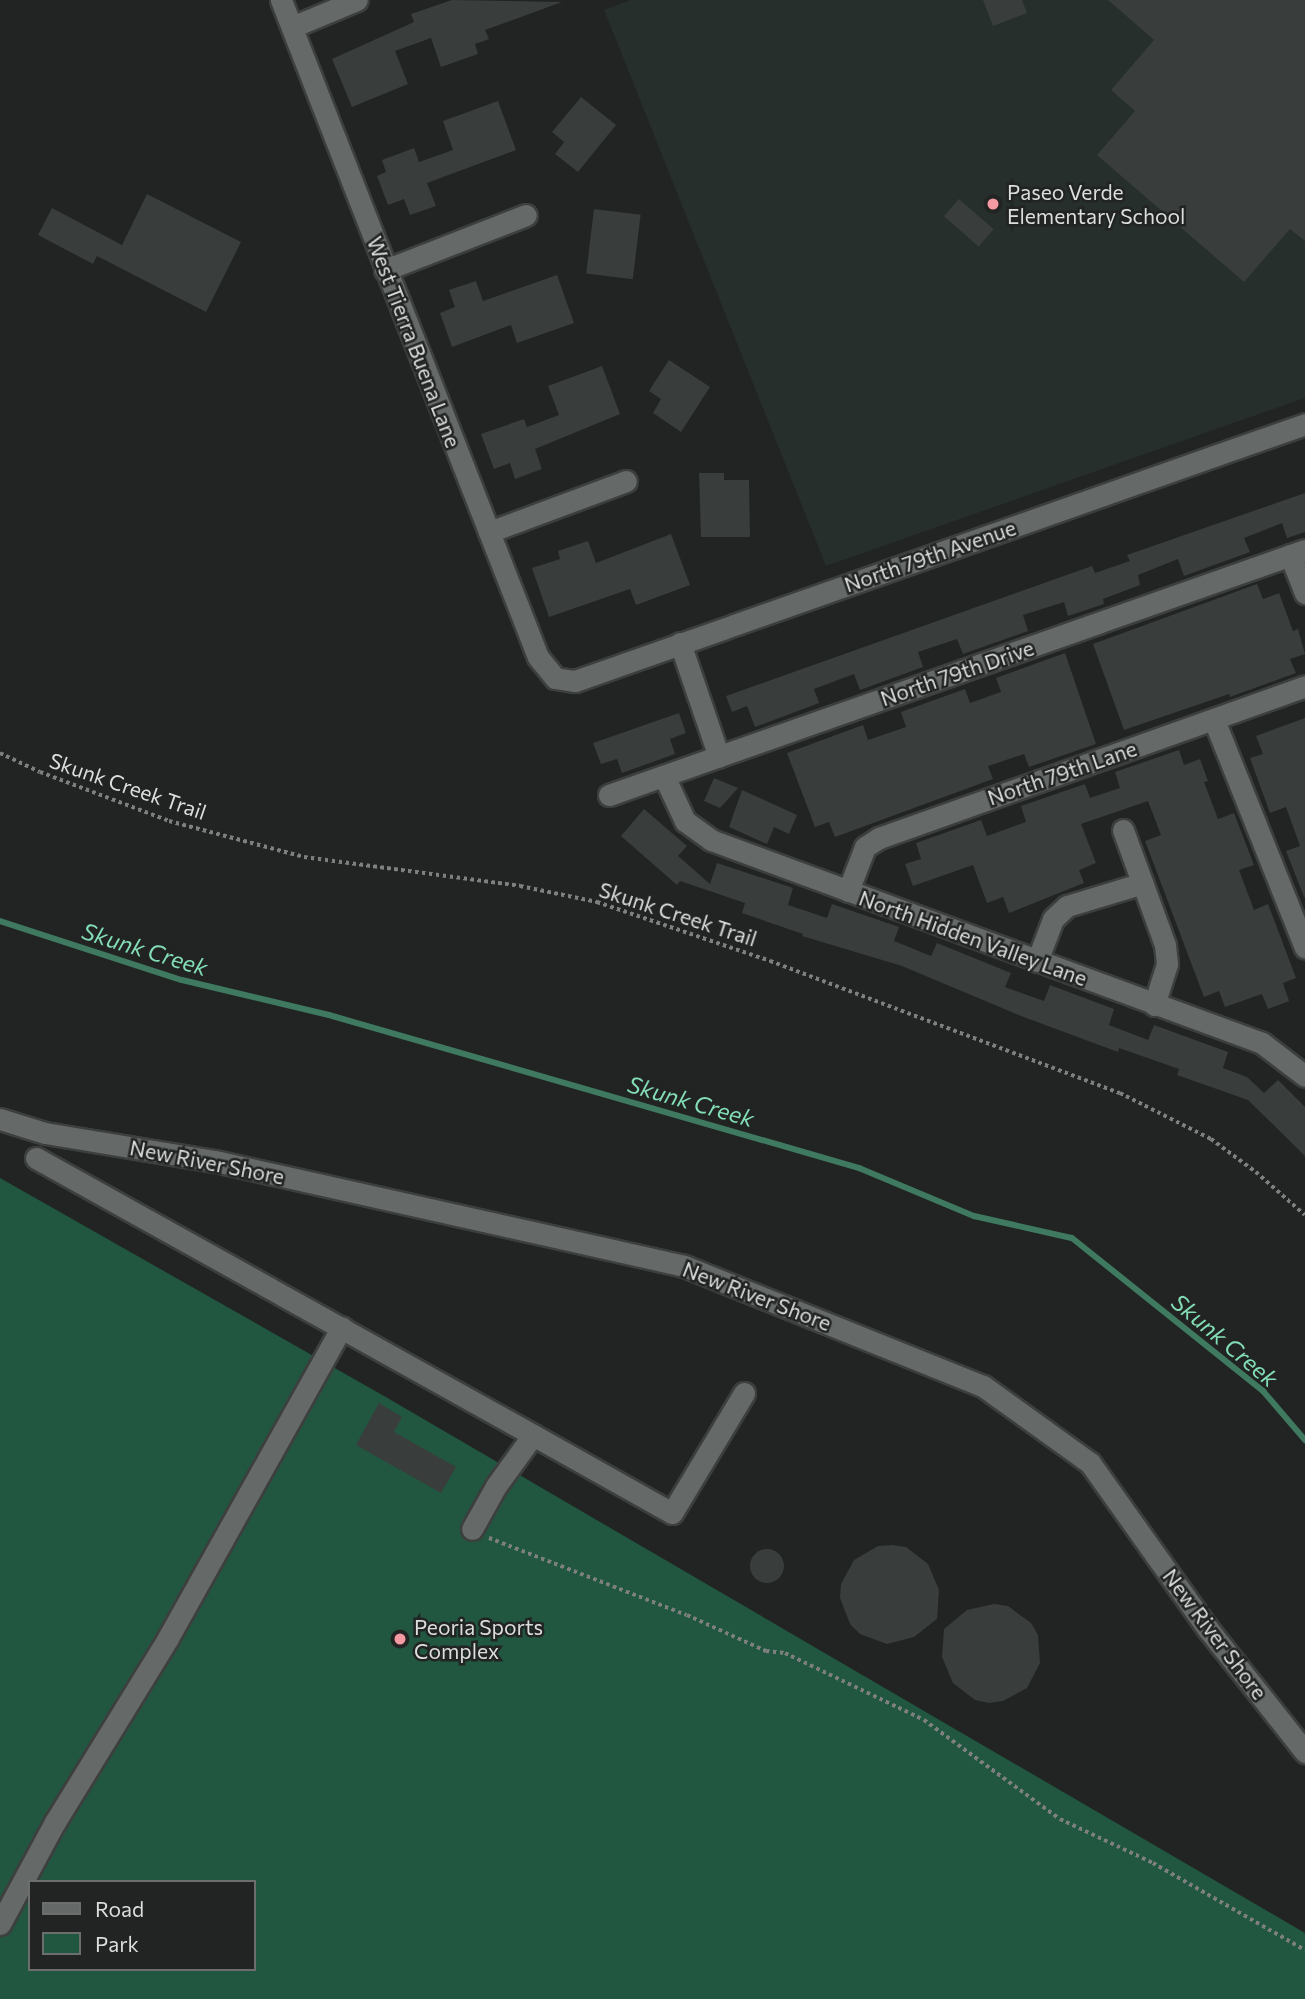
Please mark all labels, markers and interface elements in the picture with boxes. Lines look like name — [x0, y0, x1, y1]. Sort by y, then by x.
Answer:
place label: Paseo Verde Elementary School — [1007, 179, 1185, 229]
marker: Paseo Verde Elementary School — [985, 196, 1001, 212]
street label: West Tierra Buena Lane — [362, 233, 466, 451]
street label: North 79th Avenue — [841, 515, 1019, 597]
street label: North 79th Drive — [877, 635, 1037, 711]
street label: North 79th Lane — [984, 736, 1140, 810]
street label: Skunk Creek Trail — [46, 747, 210, 825]
street label: Skunk Creek Trail — [596, 877, 760, 951]
street label: North Hidden Valley Lane — [856, 885, 1090, 991]
water label: Skunk Creek — [79, 917, 211, 981]
water label: Skunk Creek — [625, 1070, 757, 1132]
street label: New River Shore — [128, 1135, 286, 1189]
street label: New River Shore — [679, 1256, 835, 1336]
water label: Skunk Creek — [1166, 1288, 1284, 1392]
street label: New River Shore — [1158, 1564, 1272, 1704]
place label: Peoria Sports Complex — [414, 1614, 543, 1664]
marker: Peoria Sports Complex — [392, 1631, 408, 1647]
legend — [28, 1880, 256, 1971]
text: Road — [95, 1896, 144, 1921]
text: Park — [95, 1931, 139, 1956]

